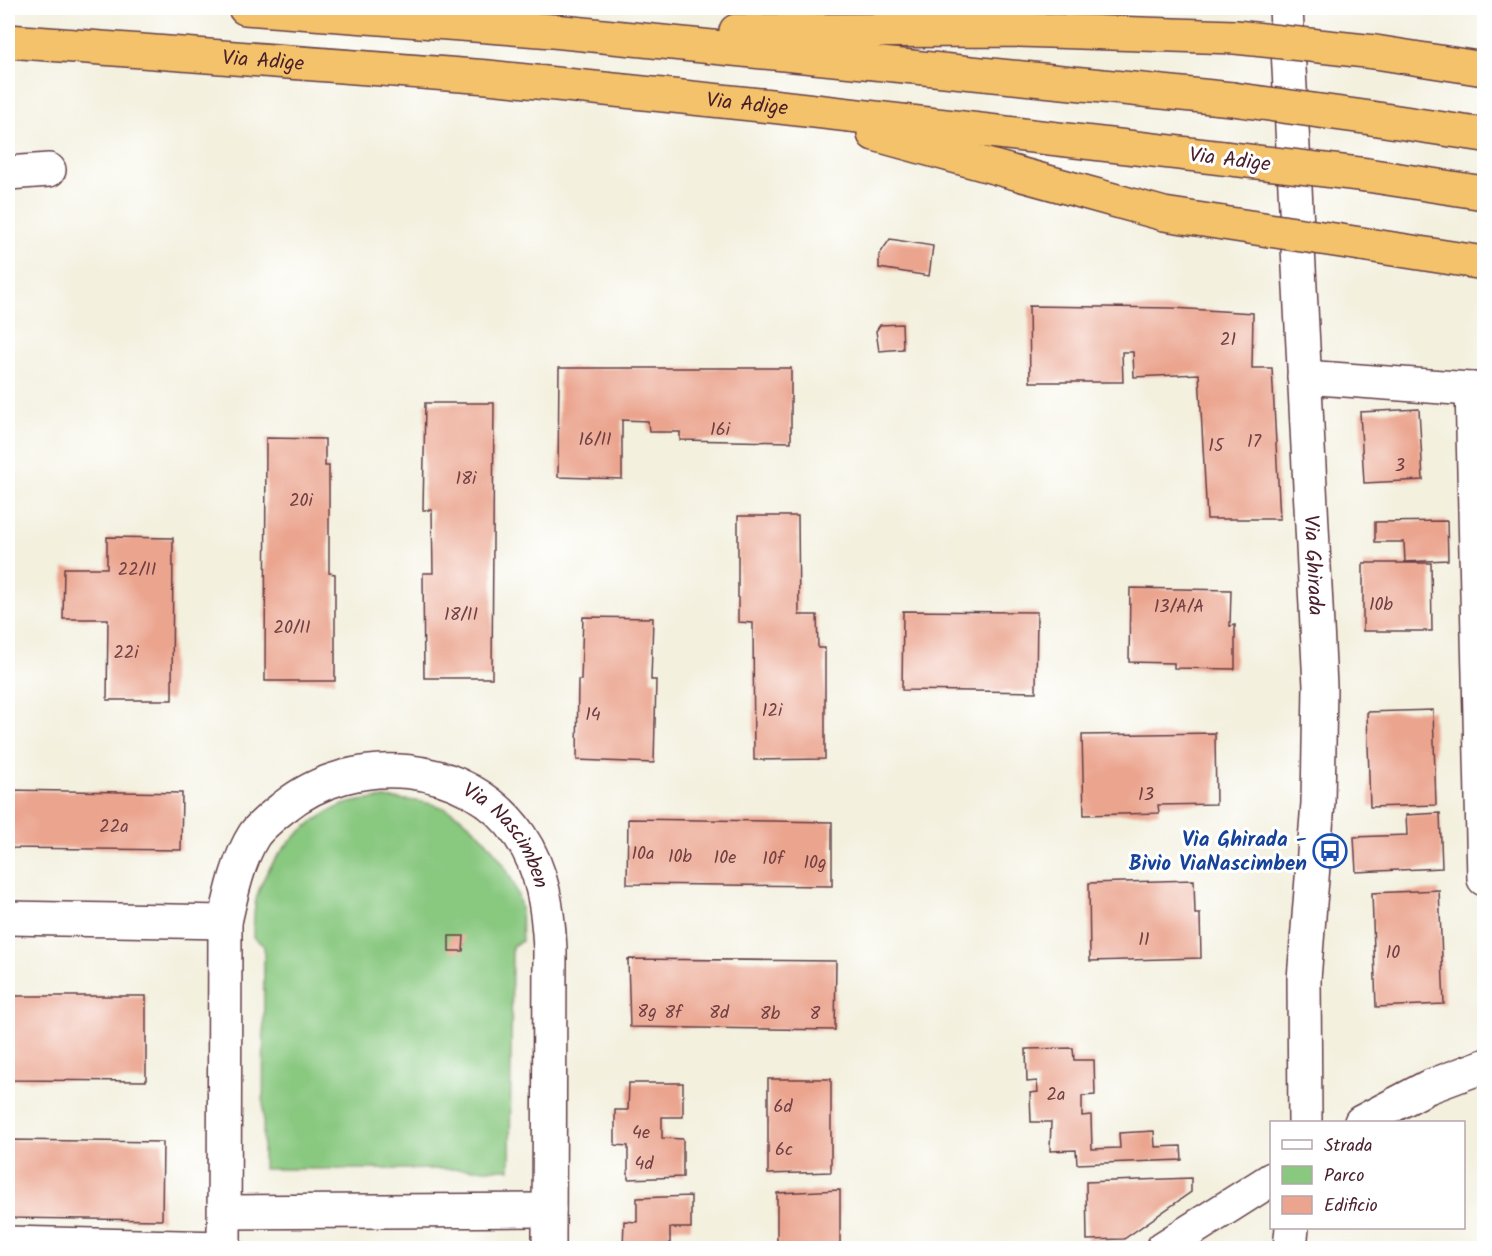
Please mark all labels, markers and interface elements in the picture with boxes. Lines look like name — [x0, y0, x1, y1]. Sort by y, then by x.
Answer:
street label: Via Adige — [221, 42, 306, 81]
street label: Via Adige — [705, 84, 790, 126]
street label: Via Adige — [1187, 139, 1273, 182]
house number: 21 — [1220, 326, 1236, 355]
house number: 16i — [710, 416, 731, 445]
house number: 16/II — [578, 426, 612, 455]
house number: 17 — [1247, 428, 1262, 457]
house number: 15 — [1208, 432, 1225, 461]
house number: 3 — [1395, 452, 1405, 481]
house number: 18i — [456, 465, 477, 494]
house number: 20i — [289, 487, 314, 516]
street label: Via Ghirada — [1293, 514, 1331, 617]
house number: 22/II — [118, 556, 156, 585]
house number: 10b — [1369, 591, 1394, 620]
house number: 13/A/A — [1154, 593, 1204, 622]
house number: 18/II — [444, 601, 478, 630]
house number: 20/II — [274, 614, 311, 643]
house number: 22i — [113, 639, 139, 668]
house number: 12i — [762, 697, 783, 726]
house number: 14 — [585, 701, 601, 730]
street label: Via Nascimben — [456, 775, 557, 892]
house number: 13 — [1138, 781, 1154, 810]
house number: 22a — [99, 813, 129, 842]
place label: Via Ghirada - Bivio ViaNascimben — [1129, 824, 1307, 881]
bus stop icon: Via Ghirada - Bivio ViaNascimben — [1312, 833, 1348, 869]
house number: 10a — [631, 840, 655, 869]
house number: 10b — [668, 843, 693, 872]
house number: 10e — [714, 844, 736, 873]
house number: 10f — [762, 845, 786, 874]
house number: 10g — [803, 849, 827, 878]
house number: 11 — [1138, 926, 1150, 955]
house number: 10 — [1386, 939, 1400, 968]
house number: 8g — [637, 998, 657, 1027]
house number: 8f — [664, 999, 684, 1028]
house number: 8d — [709, 999, 730, 1028]
house number: 8b — [760, 1000, 781, 1029]
house number: 8 — [810, 1000, 821, 1029]
house number: 2a — [1047, 1081, 1065, 1110]
house number: 6d — [774, 1093, 794, 1122]
house number: 4e — [632, 1119, 650, 1148]
legend — [1270, 1121, 1465, 1229]
text: Strada — [1324, 1132, 1372, 1161]
house number: 6c — [775, 1136, 793, 1165]
house number: 4d — [635, 1150, 654, 1179]
text: Parco — [1324, 1162, 1364, 1191]
text: Edificio — [1324, 1192, 1378, 1221]

